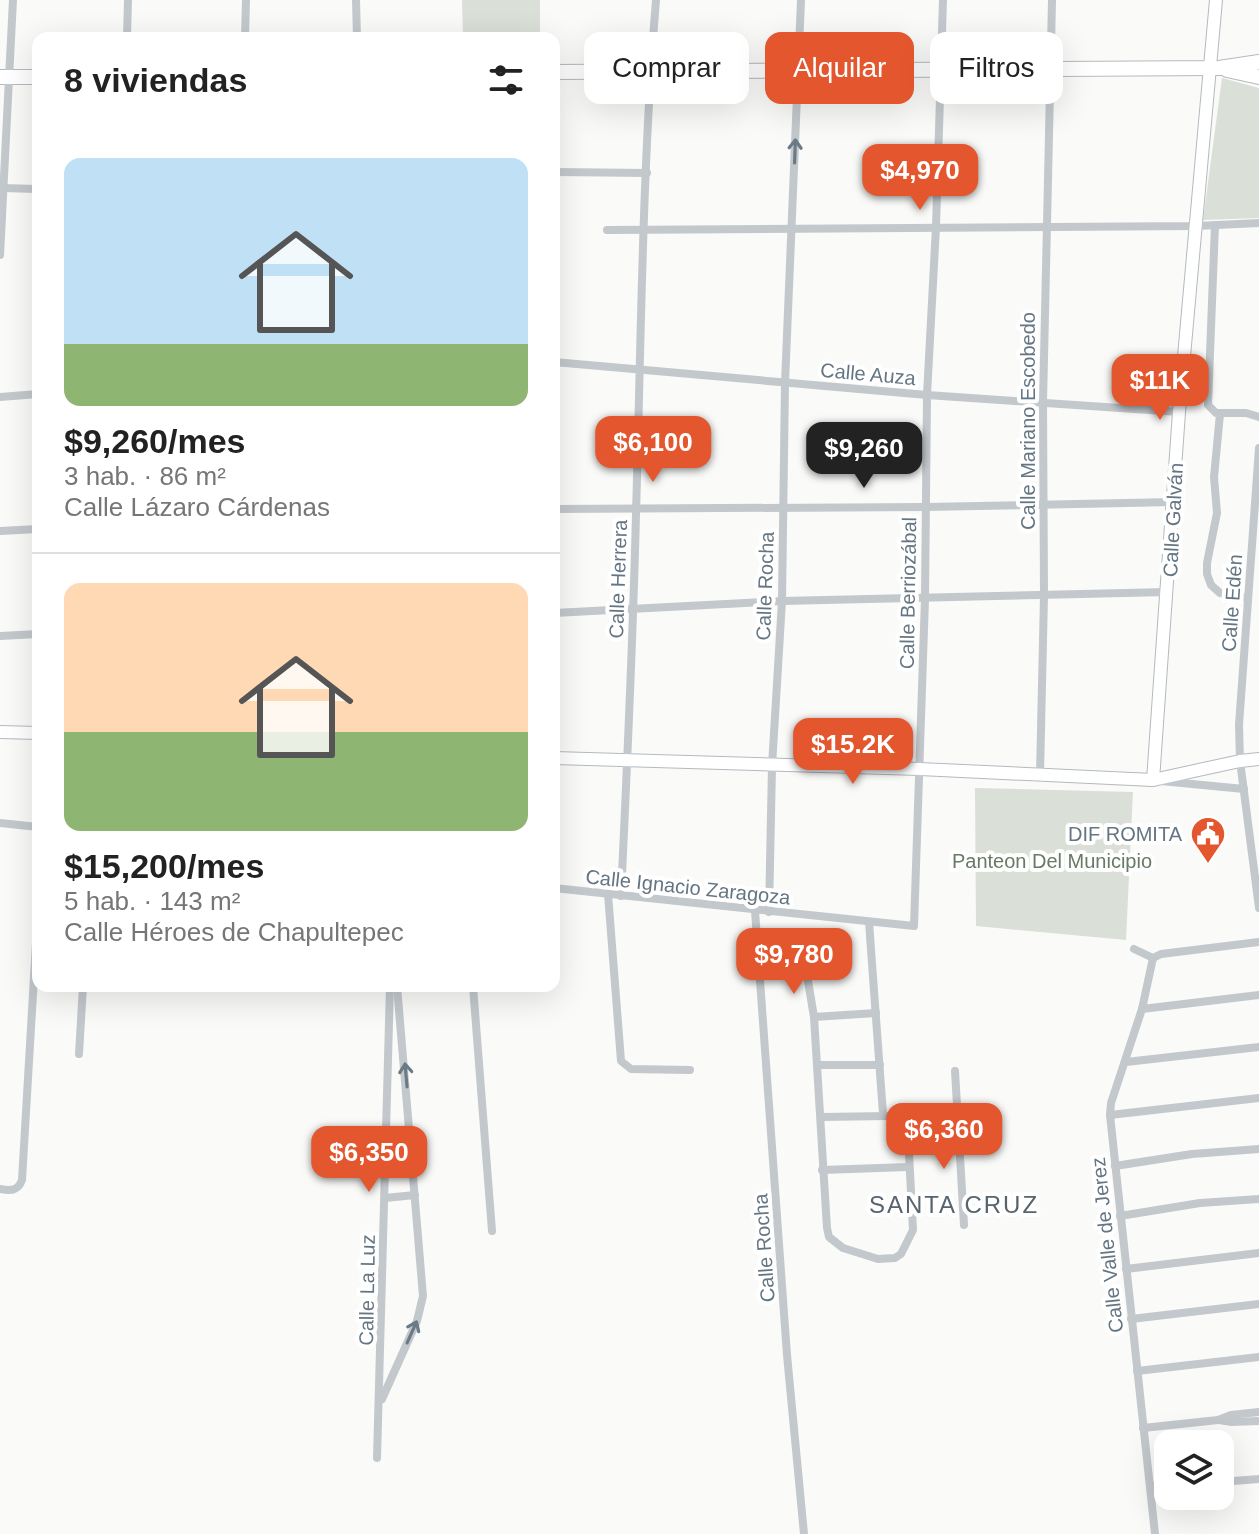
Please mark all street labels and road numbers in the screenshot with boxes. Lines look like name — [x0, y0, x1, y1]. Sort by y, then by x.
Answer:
street label: Calle Mariano Escobedo — [1017, 312, 1039, 530]
street label: Calle Auza — [819, 359, 917, 389]
street label: Calle Galván — [1159, 462, 1187, 578]
street label: Calle Berriozábal — [896, 517, 920, 669]
street label: Calle Herrera — [605, 518, 631, 639]
street label: Calle Rocha — [752, 530, 778, 641]
street label: Calle Edén — [1218, 553, 1246, 653]
street label: Calle Ignacio Zaragoza — [585, 865, 792, 909]
street label: Calle Valle de Jerez — [1087, 1156, 1127, 1334]
street label: Calle Rocha — [749, 1192, 779, 1303]
street label: Calle La Luz — [355, 1234, 379, 1346]

